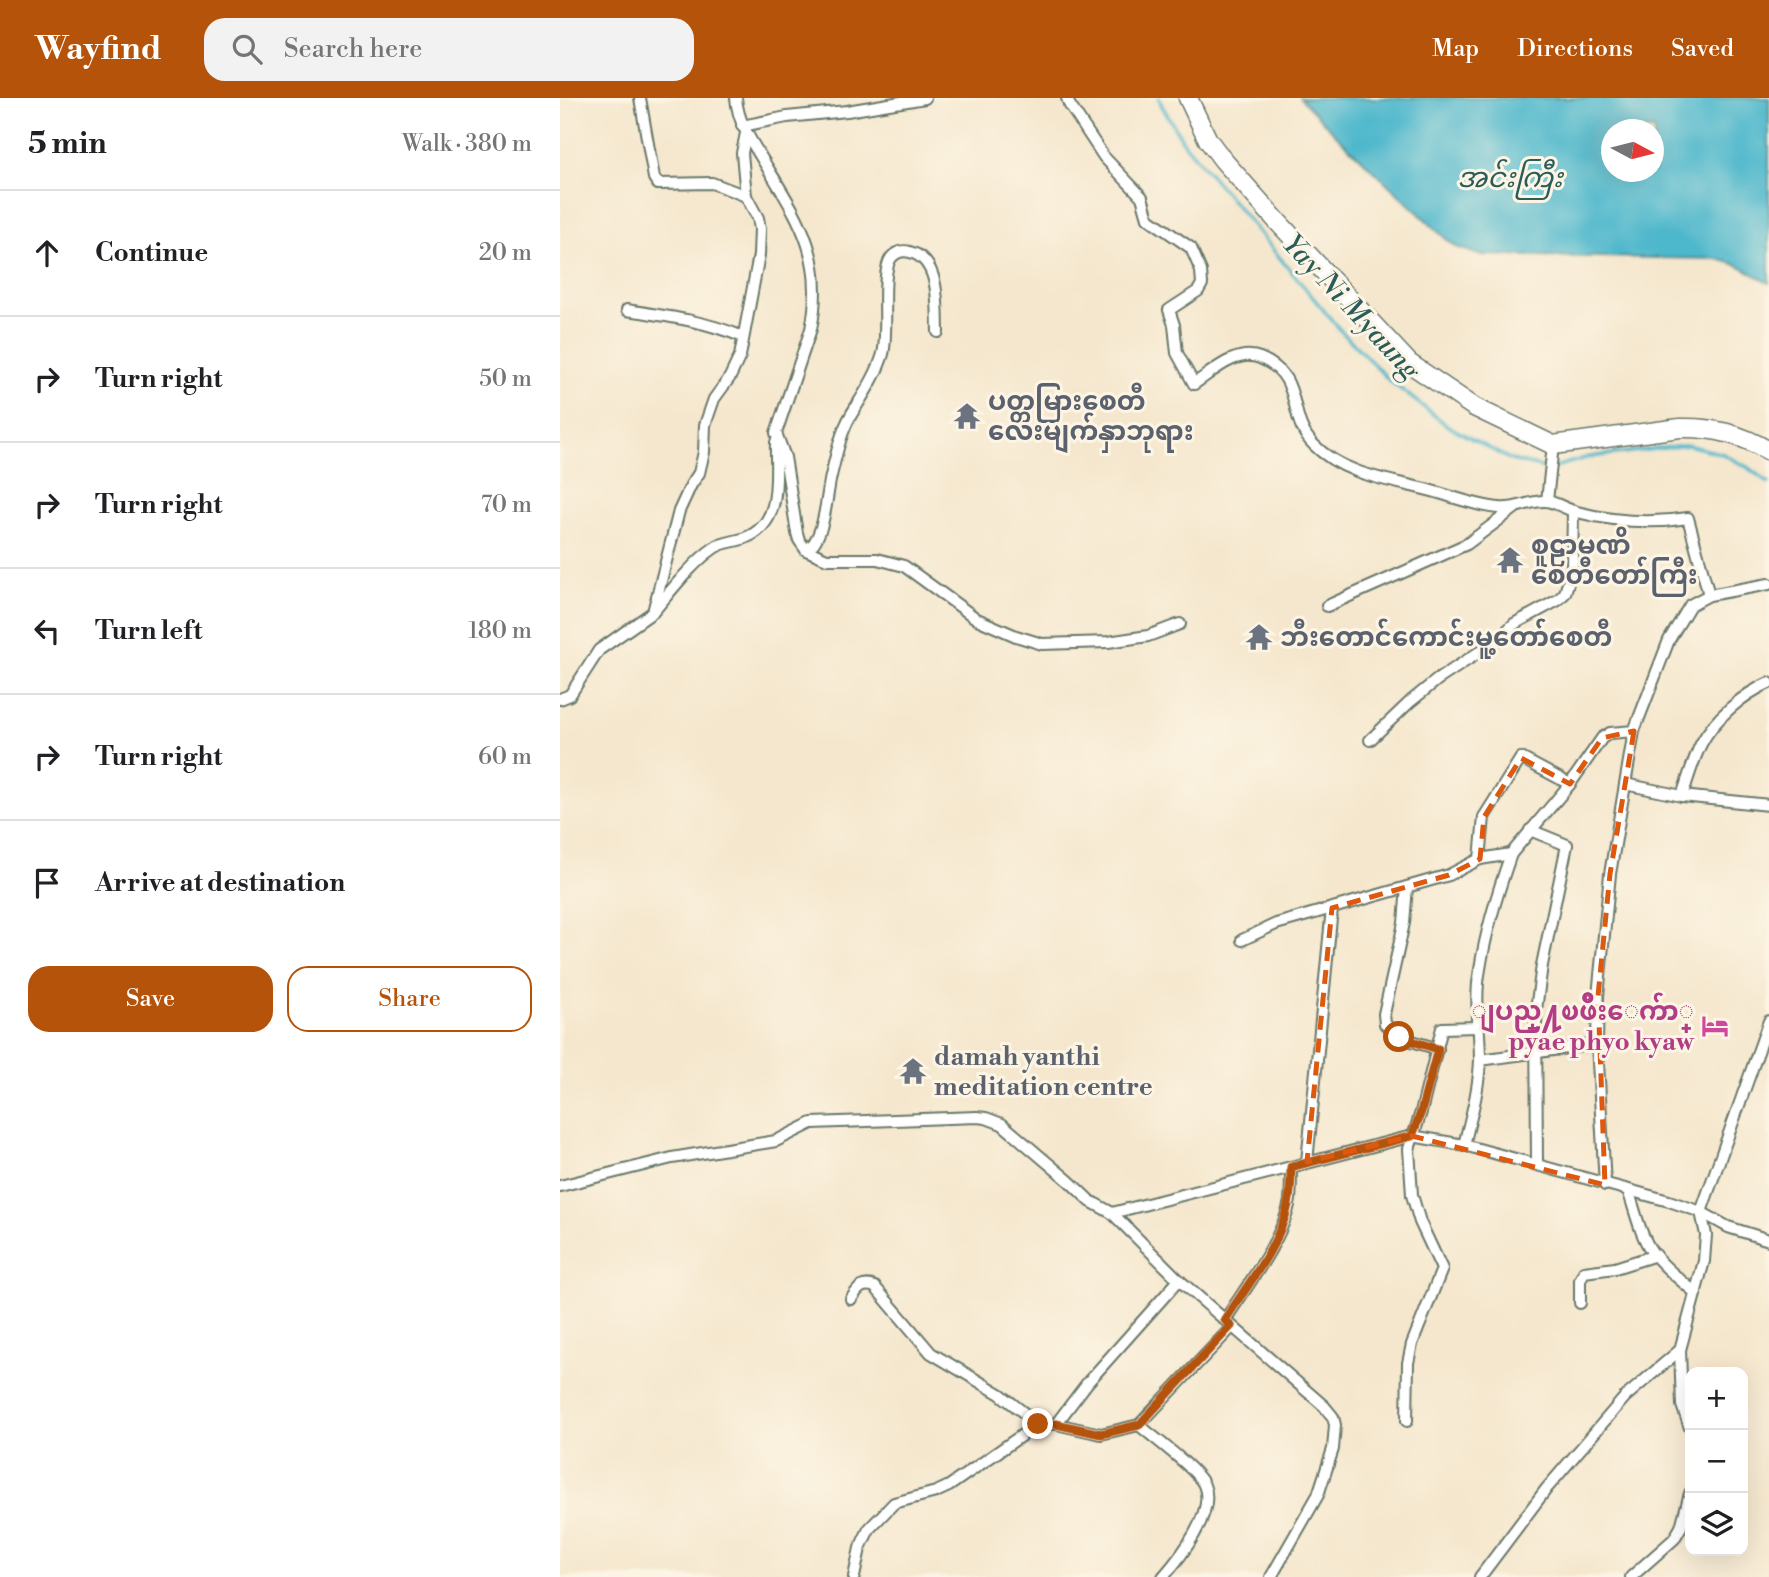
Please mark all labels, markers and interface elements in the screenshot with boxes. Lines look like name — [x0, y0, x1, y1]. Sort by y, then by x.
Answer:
search box — [204, 18, 694, 81]
text: Wayfind — [35, 29, 162, 70]
icon: search — [228, 30, 266, 68]
text: Search here — [284, 33, 422, 65]
text: Map — [1432, 34, 1479, 64]
text: Directions — [1517, 34, 1633, 64]
text: Saved — [1671, 34, 1734, 64]
north arrow — [1601, 119, 1664, 182]
text: 5 min — [28, 125, 107, 163]
text: Walk · 380 m — [402, 130, 532, 158]
water label: အင်းကြီး — [1457, 158, 1565, 201]
water label: Yay Ni Myaung — [1275, 227, 1428, 388]
icon: ahead — [28, 234, 66, 272]
text: Continue — [95, 237, 208, 269]
text: 20 m — [479, 239, 532, 267]
icon: right — [28, 360, 66, 398]
text: Turn right — [95, 363, 223, 395]
text: 50 m — [479, 365, 532, 393]
place label: ပတ္တမြား‌စေတီ‌ လေးမျက်နှာဘုရား — [988, 382, 1194, 453]
temple icon: ပတ္တမြား‌စေတီ‌ လေးမျက်နှာဘုရား — [952, 401, 982, 431]
icon: right — [28, 486, 66, 524]
text: Turn right — [95, 489, 223, 521]
text: 70 m — [481, 491, 532, 519]
place label: စူဠာမဏိ စေတီတော်ကြီး — [1531, 526, 1698, 597]
temple icon: စူဠာမဏိ စေတီတော်ကြီး — [1495, 545, 1525, 575]
icon: left — [28, 612, 66, 650]
text: Turn left — [95, 615, 203, 647]
text: 180 m — [468, 617, 532, 645]
place label: ဘီးတောင်ကောင်းမူ့တော်စေတီ — [1280, 618, 1612, 659]
temple icon: ဘီးတောင်ကောင်းမူ့တော်စေတီ — [1244, 622, 1274, 652]
icon: right — [28, 738, 66, 776]
text: Turn right — [95, 741, 223, 773]
text: 60 m — [478, 743, 532, 771]
icon: arrive — [28, 864, 66, 902]
text: Arrive at destination — [95, 867, 345, 899]
button: Save — [28, 966, 273, 1032]
button: Share — [287, 966, 532, 1032]
place label: ျပည္႔ၿဖိဳးေက်ာ္ pyae phyo kyaw — [1472, 992, 1695, 1058]
hotel icon: ျပည္႔ၿဖိဳးေက်ာ္ pyae phyo kyaw — [1700, 1011, 1730, 1041]
route start — [1383, 1021, 1414, 1052]
place label: damah yanthi meditation centre — [934, 1041, 1153, 1103]
temple icon: damah yanthi meditation centre — [898, 1056, 928, 1086]
map controls — [1685, 1367, 1748, 1556]
button: + — [1685, 1367, 1748, 1430]
route end — [1022, 1408, 1053, 1439]
button: − — [1685, 1430, 1748, 1493]
button: layers — [1685, 1493, 1748, 1556]

